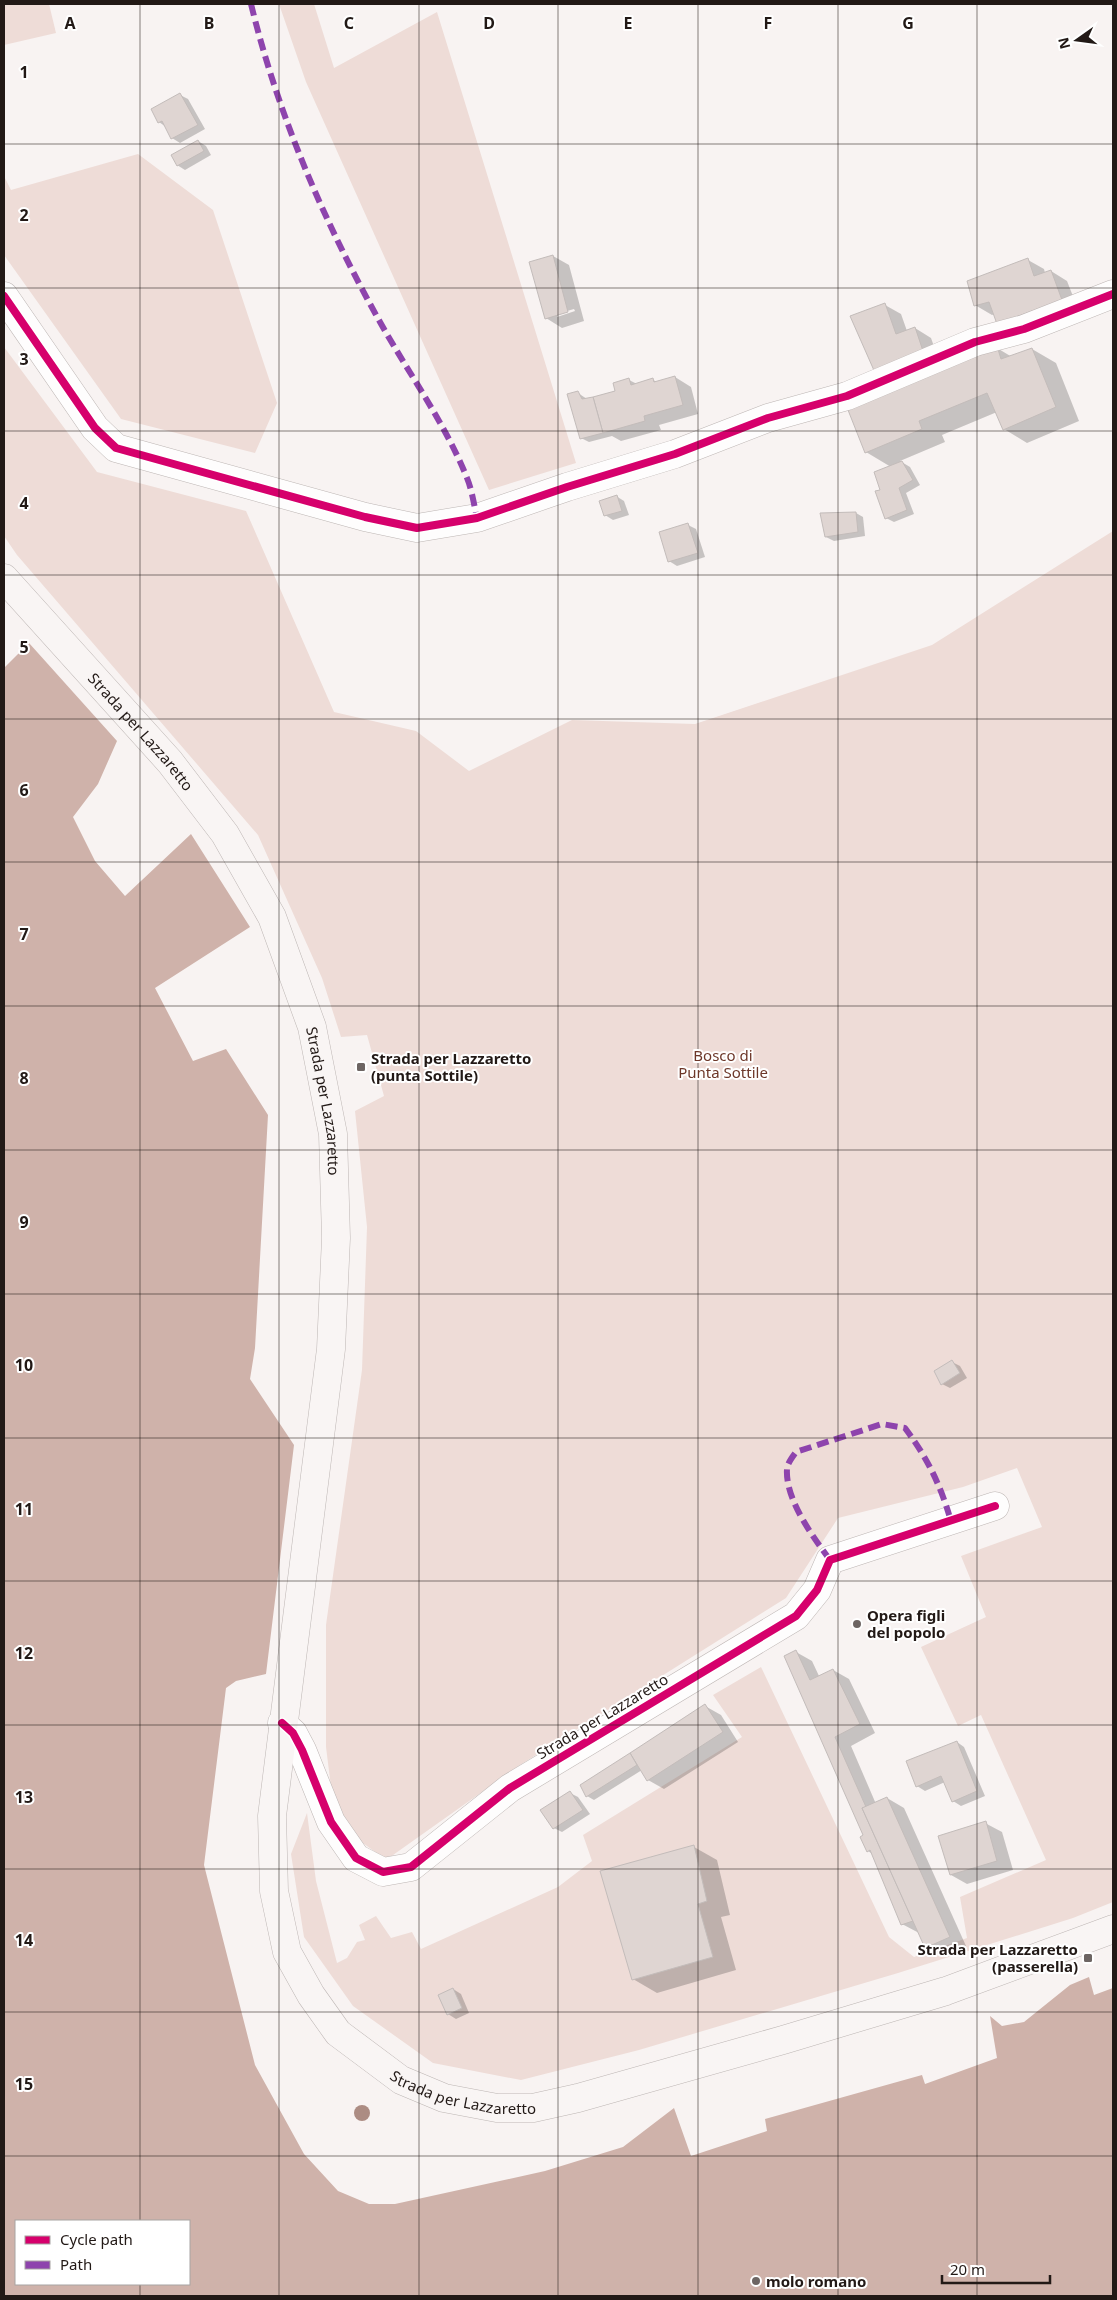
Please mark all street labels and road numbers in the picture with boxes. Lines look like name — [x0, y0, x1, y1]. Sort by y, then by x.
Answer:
street label: Strada per Lazzaretto — [84, 668, 198, 795]
street label: Strada per Lazzaretto — [302, 1025, 344, 1176]
street label: Strada per Lazzaretto — [532, 1669, 672, 1763]
street label: Strada per Lazzaretto — [386, 2065, 536, 2118]

